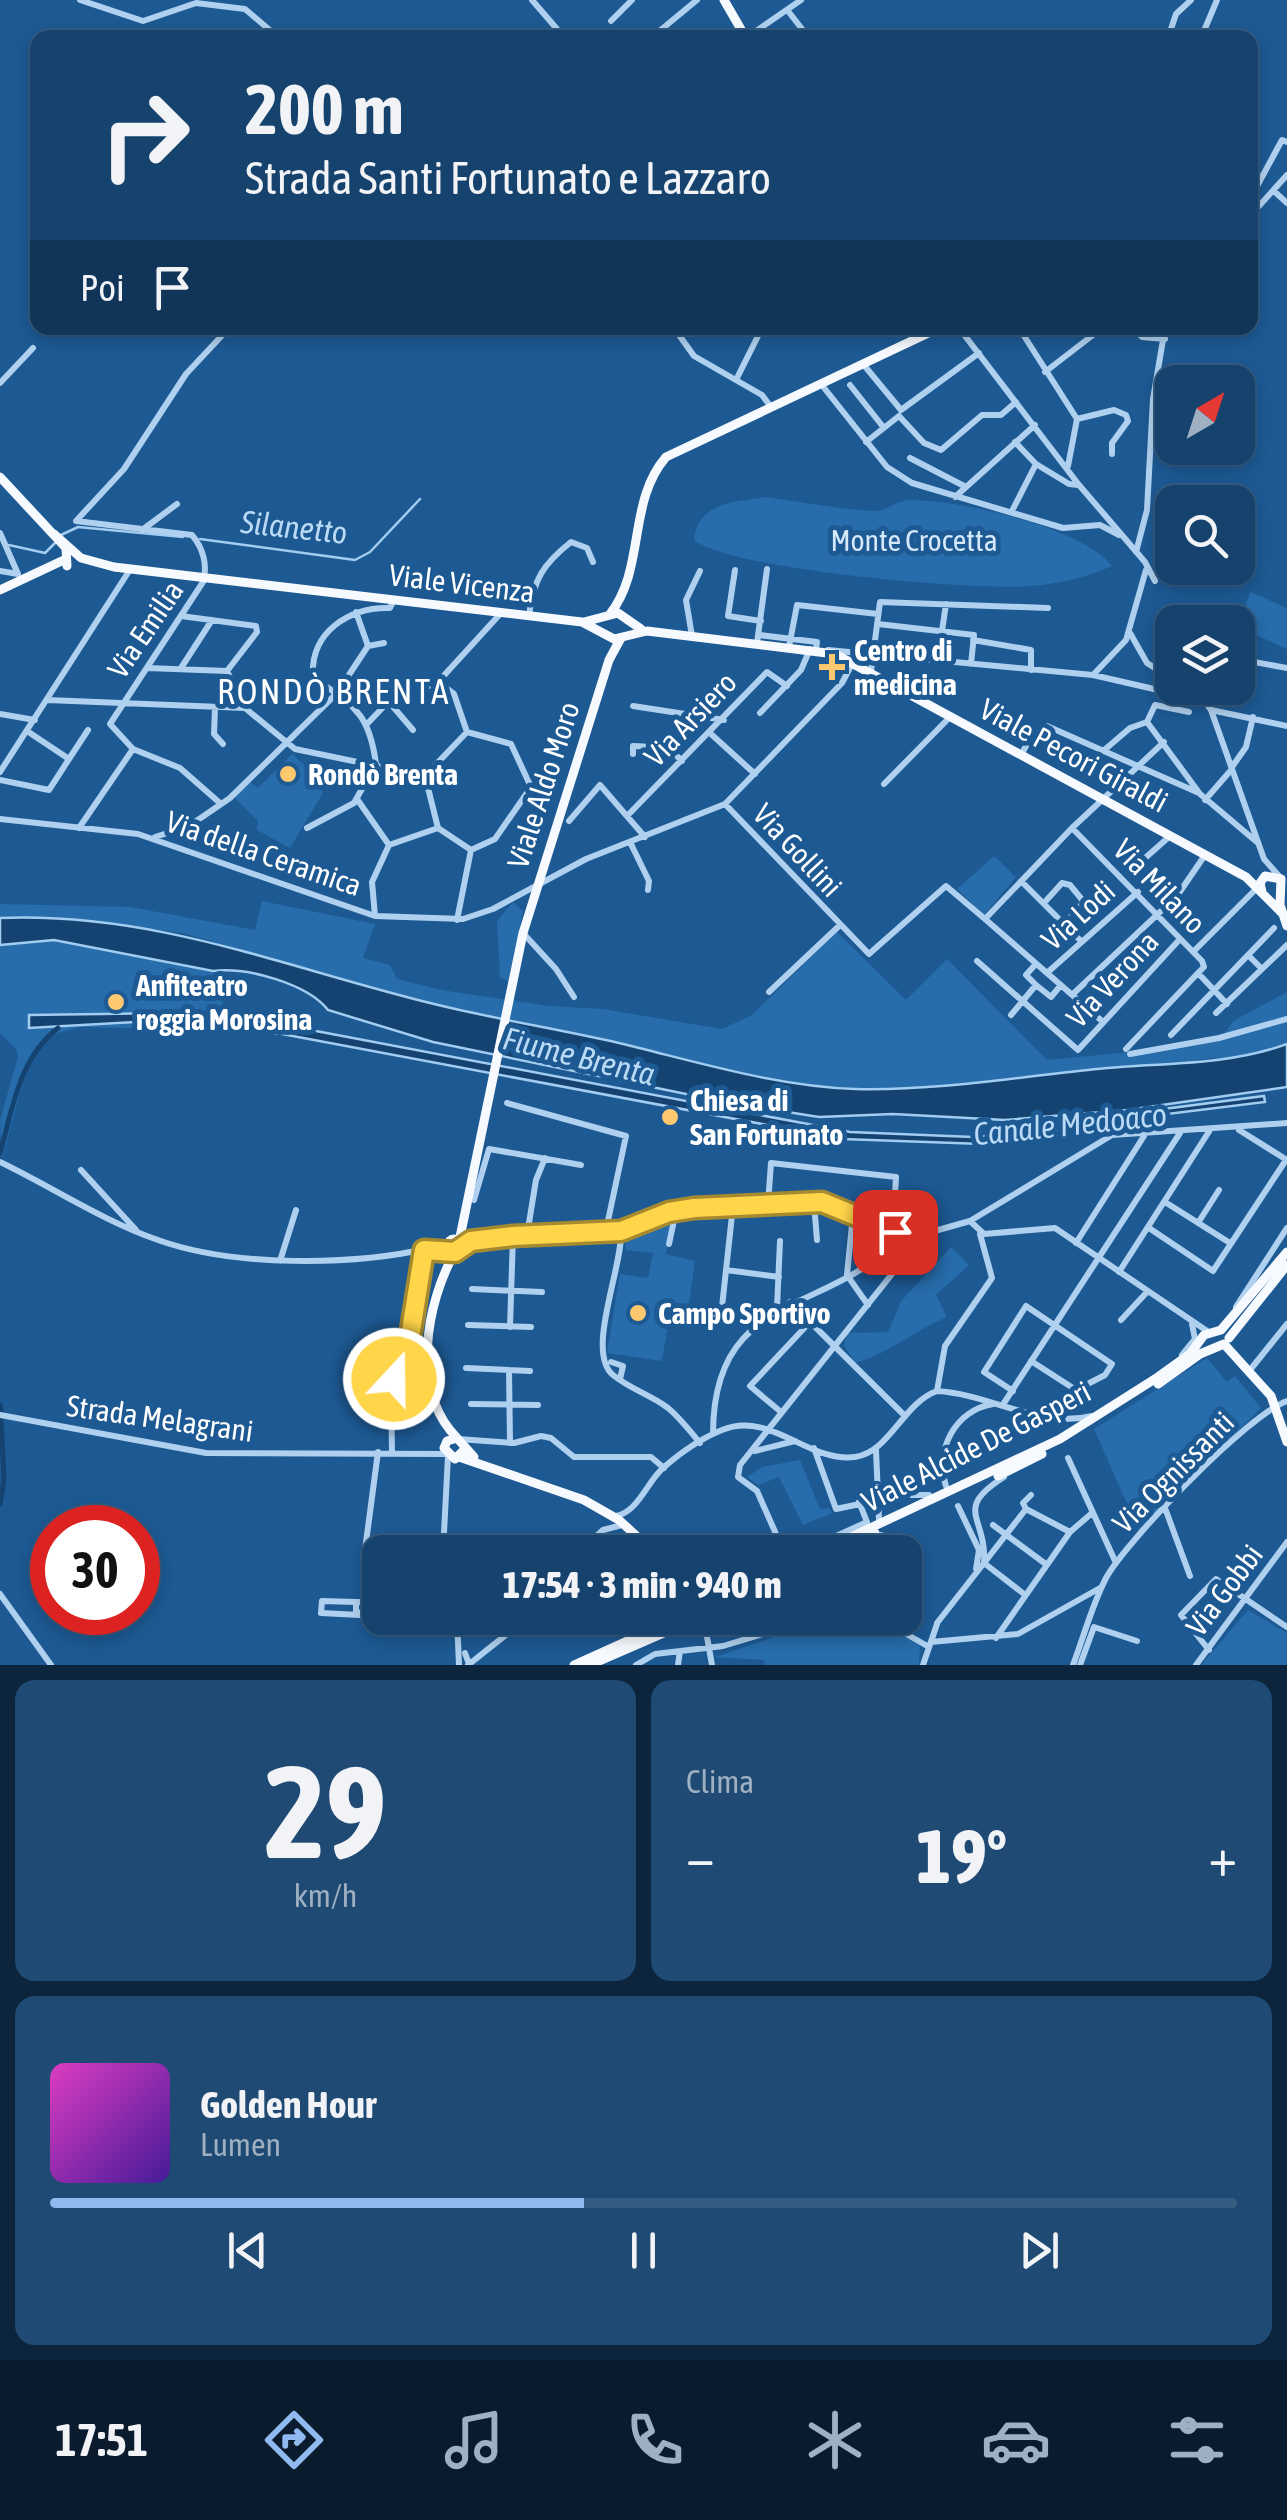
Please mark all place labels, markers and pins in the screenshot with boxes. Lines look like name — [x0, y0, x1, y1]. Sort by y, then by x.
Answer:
place label: Centro di medicina — [854, 633, 957, 701]
marker: Centro di medicina — [819, 654, 845, 680]
place label: Rondò Brenta — [308, 757, 458, 791]
marker: Rondò Brenta — [277, 763, 299, 785]
place label: Anfiteatro roggia Morosina — [135, 968, 312, 1036]
marker: Anfiteatro roggia Morosina — [105, 991, 127, 1013]
place label: Chiesa di San Fortunato — [690, 1083, 843, 1151]
marker: Chiesa di San Fortunato — [659, 1106, 681, 1128]
pin — [853, 1190, 938, 1275]
place label: Campo Sportivo — [658, 1296, 831, 1330]
marker: Campo Sportivo — [627, 1302, 649, 1324]

